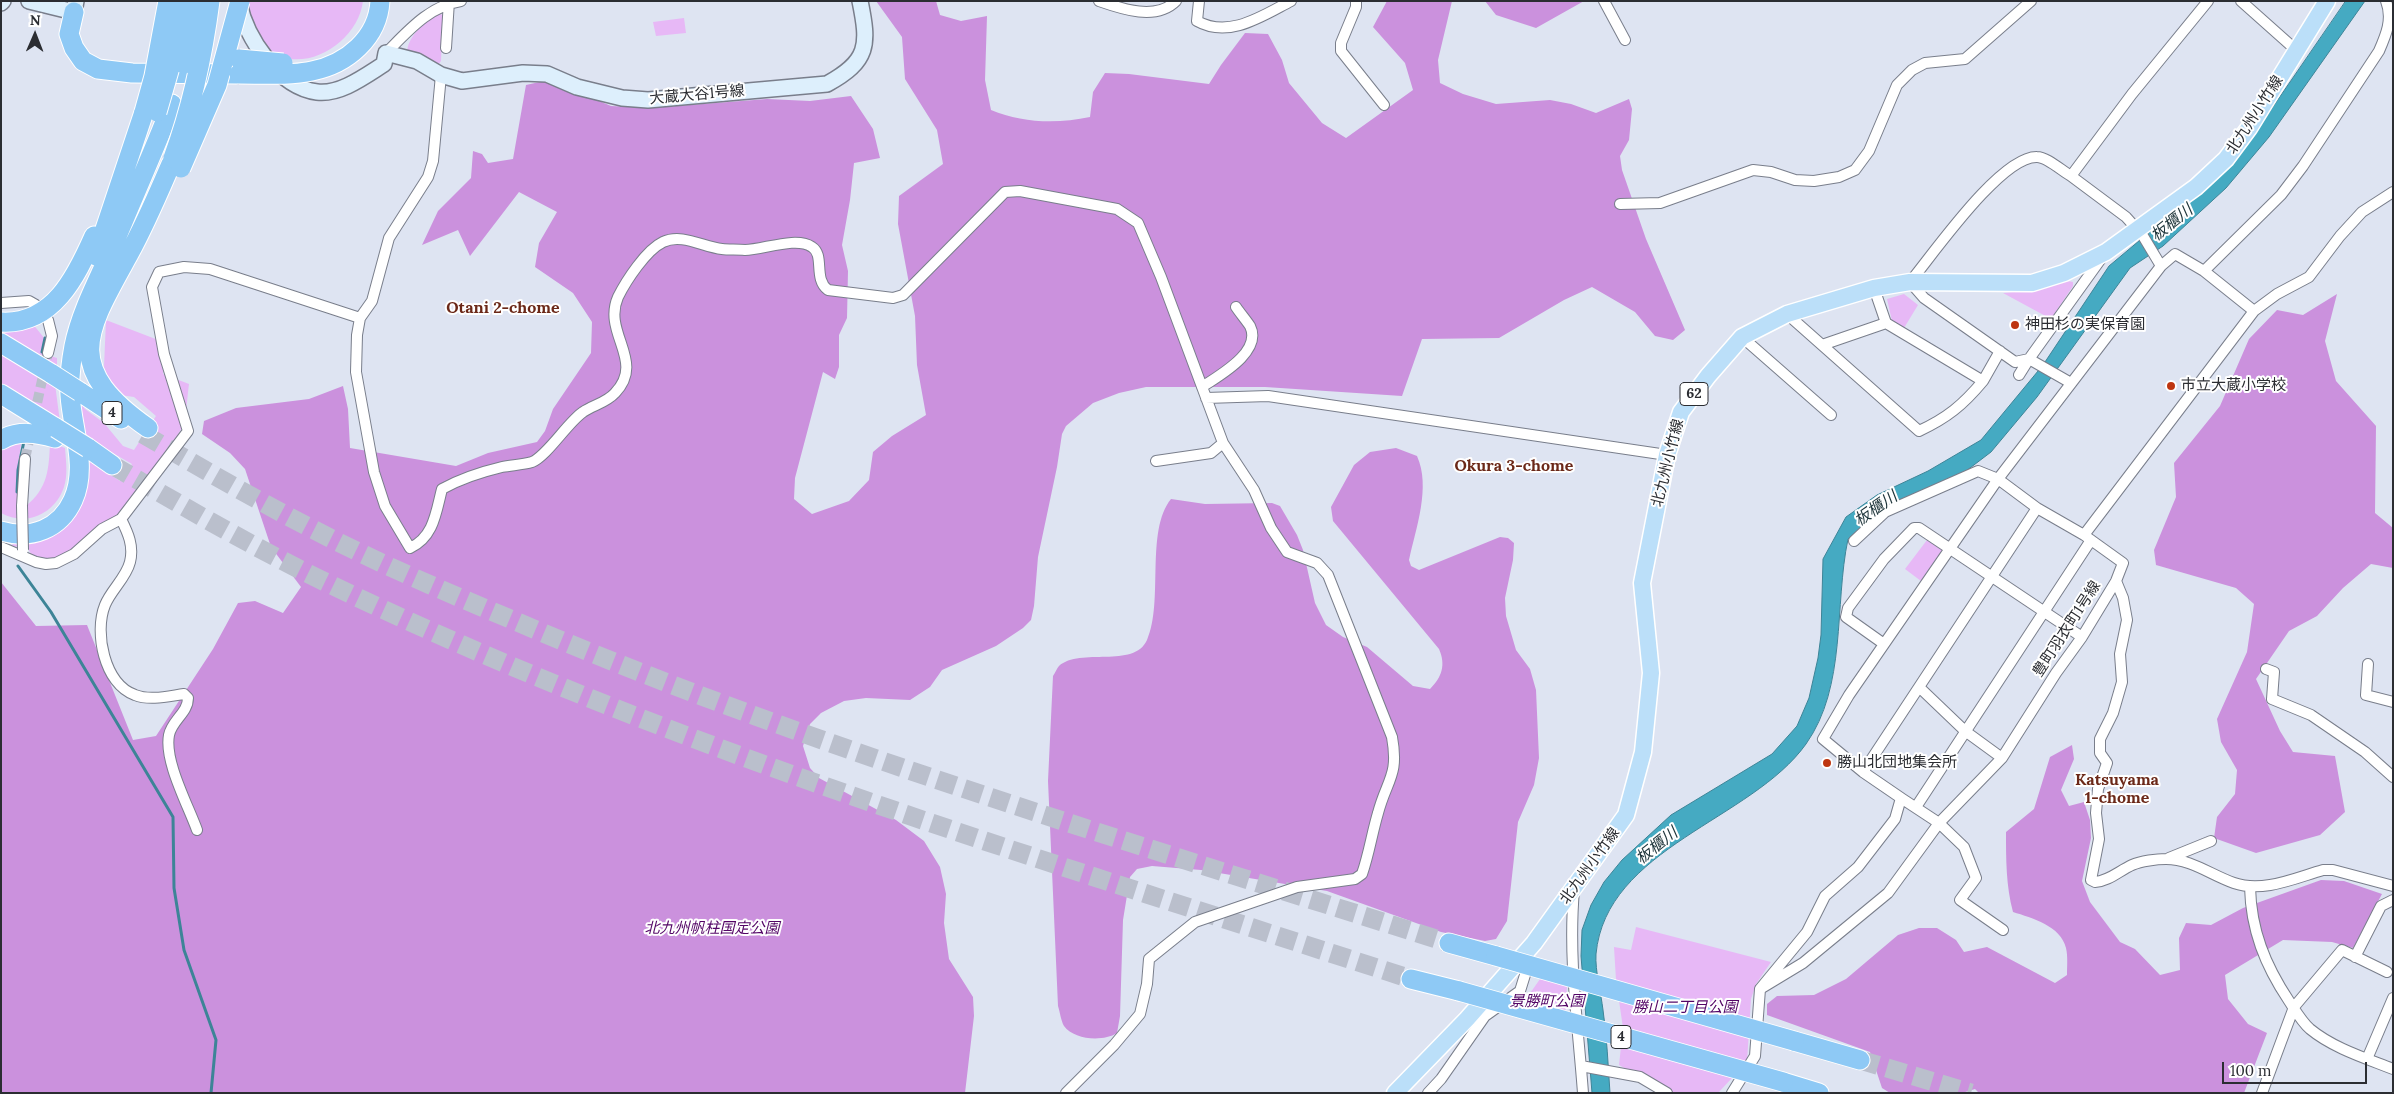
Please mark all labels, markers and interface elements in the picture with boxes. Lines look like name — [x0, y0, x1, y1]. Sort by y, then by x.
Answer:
north arrow — [10, 10, 60, 60]
text: N — [30, 11, 41, 29]
street label: 北九州小竹線 — [2223, 72, 2287, 158]
street label: 大蔵大谷1号線 — [649, 82, 745, 108]
water label: 板櫃川 — [2147, 201, 2197, 245]
district label: Otani 2-chome — [446, 298, 560, 318]
place label: 神田杉の実保育園 — [2025, 316, 2145, 334]
marker: 神田杉の実保育園 — [2009, 319, 2021, 331]
place label: 市立大蔵小学校 — [2181, 377, 2286, 395]
marker: 市立大蔵小学校 — [2165, 380, 2177, 392]
road number: 62 — [1680, 382, 1708, 406]
road number: 4 — [102, 402, 122, 424]
street label: 北九州小竹線 — [1648, 417, 1688, 509]
district label: Okura 3-chome — [1455, 456, 1573, 476]
water label: 板櫃川 — [1851, 487, 1901, 531]
street label: 豊町羽衣町1号線 — [2029, 578, 2105, 680]
place label: 勝山北団地集会所 — [1837, 754, 1957, 772]
marker: 勝山北団地集会所 — [1821, 757, 1833, 769]
district label: Katsuyama 1-chome — [2075, 770, 2159, 808]
street label: 北九州小竹線 — [1556, 824, 1624, 908]
water label: 板櫃川 — [1632, 824, 1682, 868]
park label: 北九州帆柱国定公園 — [645, 920, 779, 938]
park label: 景勝町公園 — [1510, 993, 1584, 1011]
park label: 勝山二丁目公園 — [1633, 999, 1737, 1017]
road number: 4 — [1611, 1026, 1631, 1048]
scale bar — [2224, 1052, 2369, 1084]
text: 100 m — [2230, 1061, 2271, 1080]

